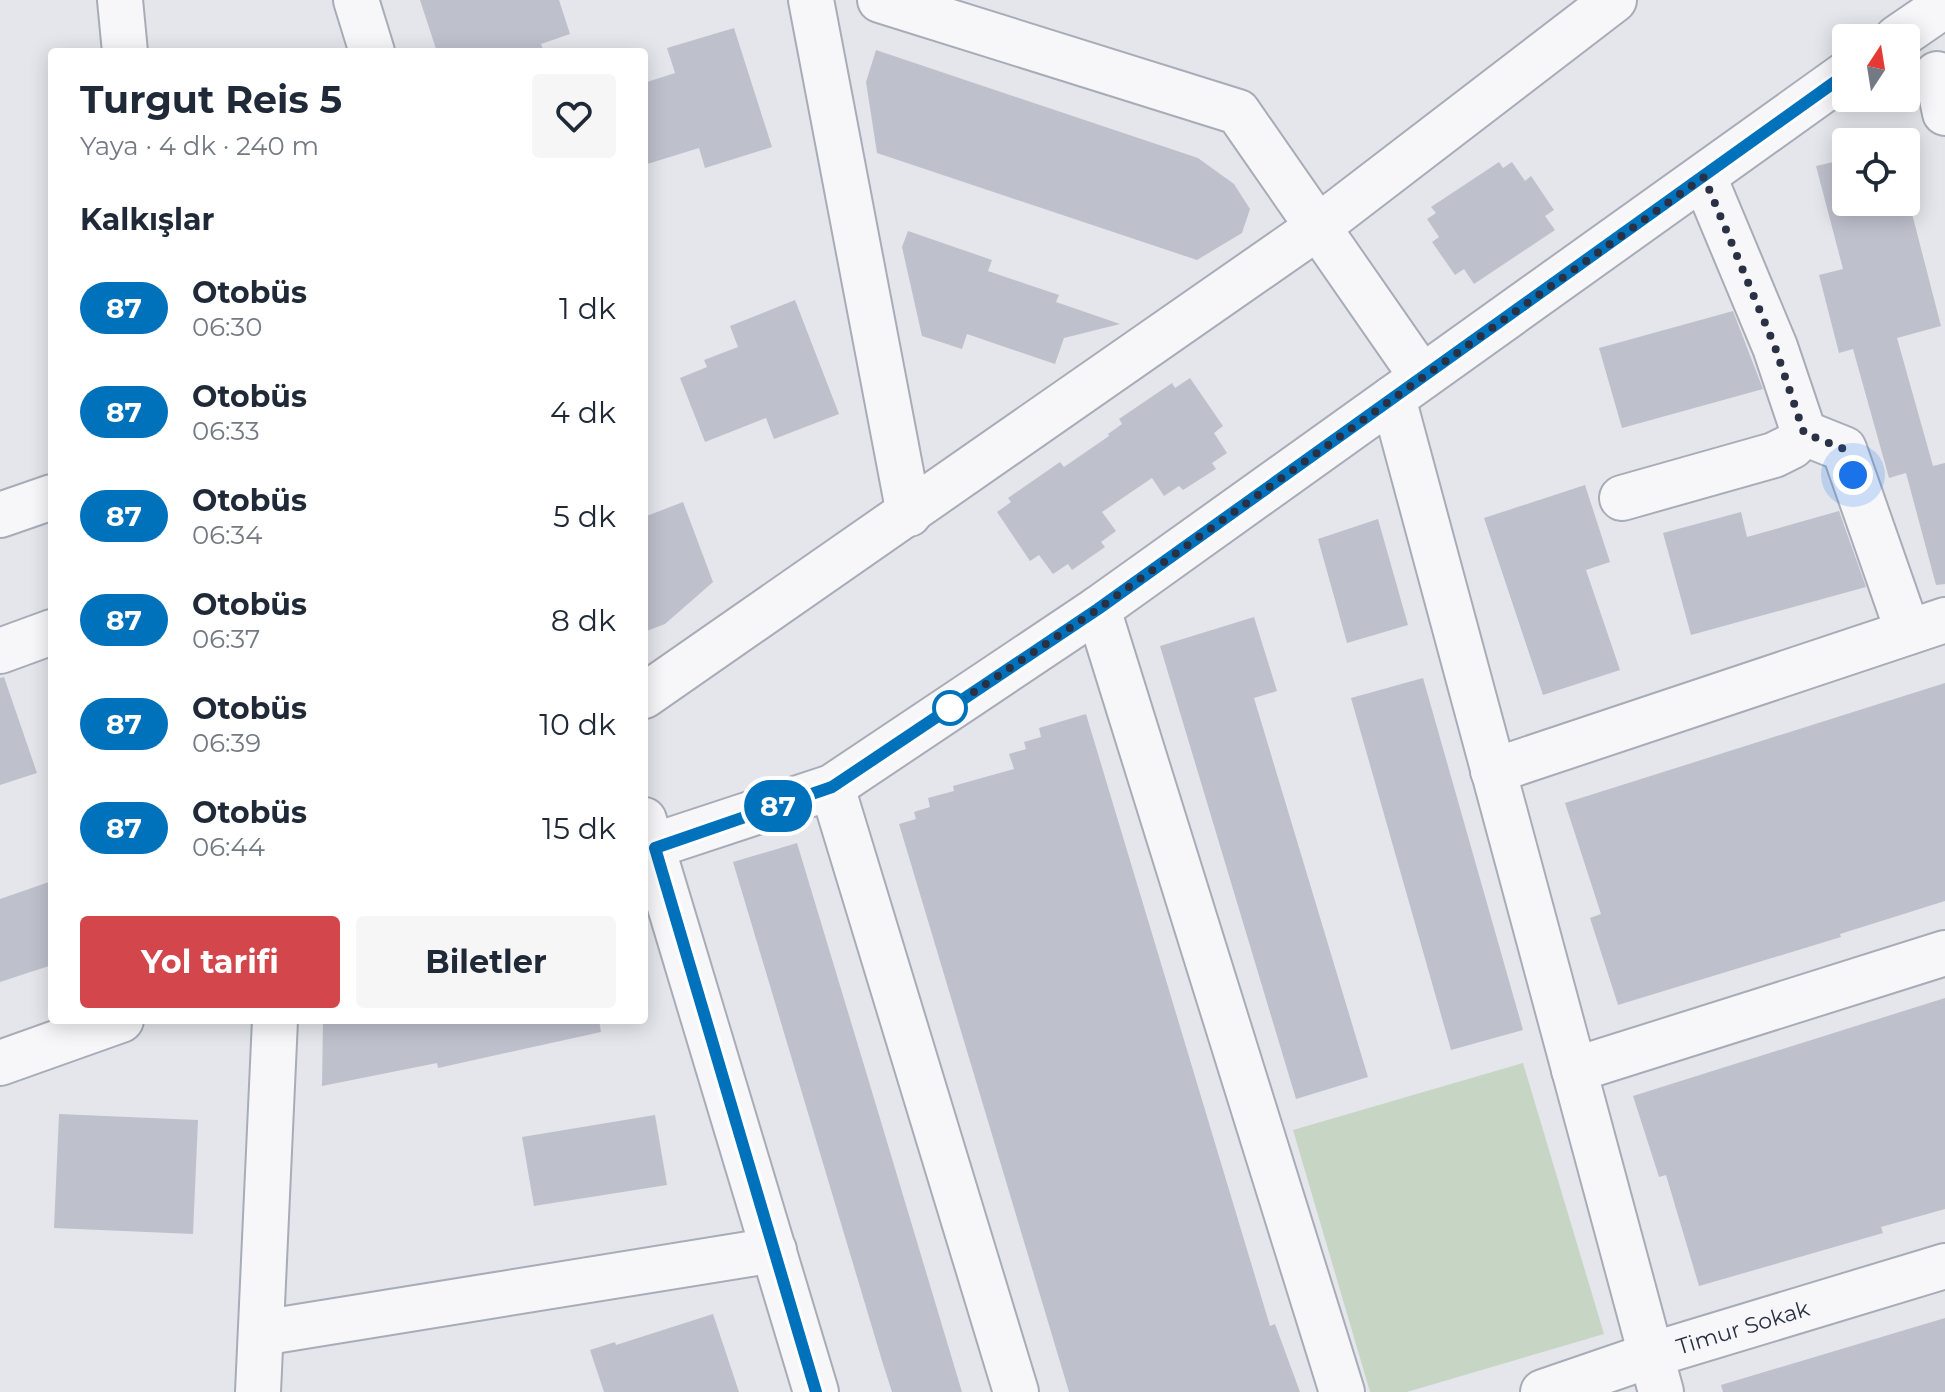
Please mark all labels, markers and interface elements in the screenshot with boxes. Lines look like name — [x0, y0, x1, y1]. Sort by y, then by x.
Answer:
north arrow — [1832, 24, 1920, 112]
map controls — [1832, 24, 1920, 216]
button: heart — [532, 74, 616, 158]
text: Turgut Reis 5 — [80, 76, 342, 123]
button: locate — [1832, 128, 1920, 216]
text: Yaya · 4 dk · 240 m — [80, 130, 319, 162]
text: Kalkışlar — [80, 201, 214, 238]
text: Otobüs — [192, 274, 307, 311]
text: 1 dk — [559, 290, 616, 327]
text: 87 — [106, 291, 142, 325]
text: 06:30 — [192, 311, 262, 343]
text: Otobüs — [192, 378, 307, 415]
text: 4 dk — [550, 394, 616, 431]
text: 87 — [106, 395, 142, 429]
text: 06:33 — [192, 415, 260, 447]
your location — [1833, 455, 1873, 495]
text: Otobüs — [192, 482, 307, 519]
text: 5 dk — [553, 498, 616, 535]
text: 87 — [106, 499, 142, 533]
text: 06:34 — [192, 519, 262, 551]
text: Otobüs — [192, 586, 307, 623]
text: 8 dk — [551, 602, 616, 639]
text: 87 — [106, 603, 142, 637]
text: 06:37 — [192, 623, 260, 655]
text: Otobüs — [192, 690, 307, 727]
unlabelled marker — [933, 691, 967, 725]
text: 10 dk — [539, 706, 616, 743]
text: 87 — [106, 707, 142, 741]
text: 06:39 — [192, 727, 261, 759]
line badge: 87 — [742, 780, 814, 832]
text: 87 — [760, 789, 796, 823]
text: Otobüs — [192, 794, 307, 831]
text: 15 dk — [542, 810, 616, 847]
text: 87 — [106, 811, 142, 845]
text: 06:44 — [192, 831, 265, 863]
button: Yol tarifi — [80, 916, 340, 1008]
button: Biletler — [356, 916, 616, 1008]
street label: Timur Sokak — [1673, 1295, 1813, 1361]

